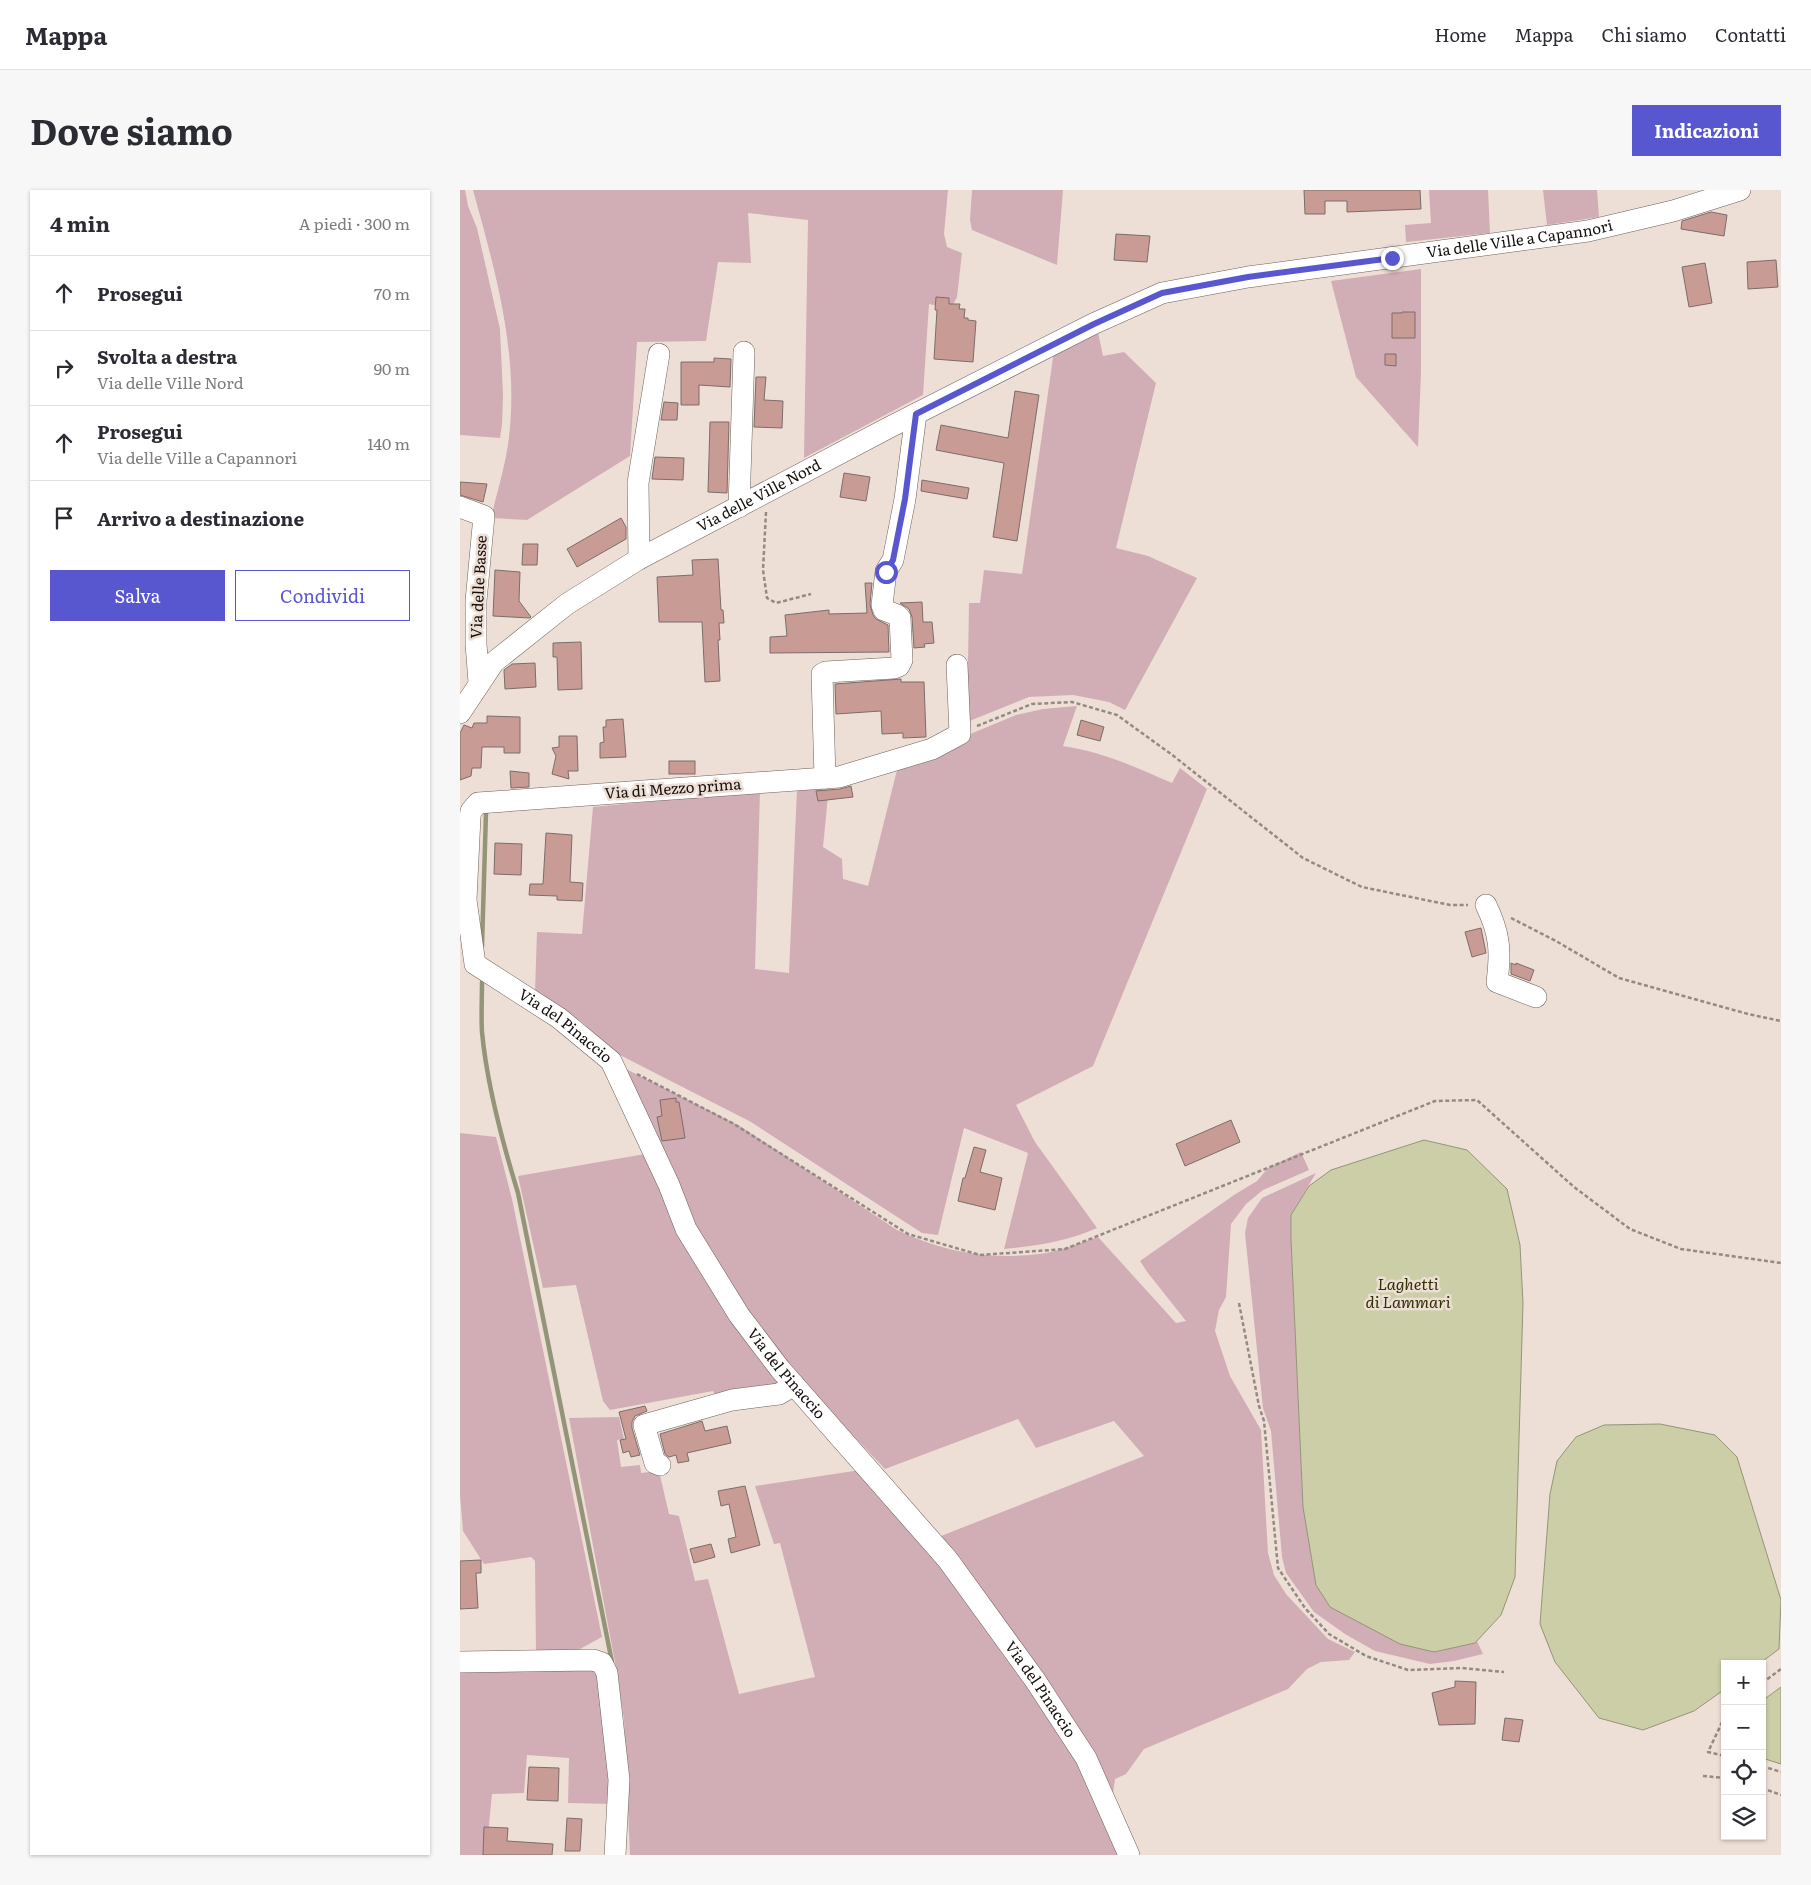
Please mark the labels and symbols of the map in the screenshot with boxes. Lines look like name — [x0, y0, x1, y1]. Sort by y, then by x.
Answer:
street label: Via delle Ville a Capannori — [1425, 213, 1615, 263]
route end — [1381, 247, 1404, 270]
street label: Via delle Ville Nord — [692, 452, 824, 537]
street label: Via delle Basse — [463, 534, 492, 639]
route start — [875, 561, 898, 584]
street label: Via di Mezzo prima — [604, 771, 743, 804]
street label: Via del Pinaccio — [515, 982, 618, 1068]
water label: Laghetti di Lammari — [1366, 1271, 1451, 1313]
street label: Via del Pinaccio — [743, 1322, 832, 1424]
street label: Via del Pinaccio — [1000, 1636, 1083, 1742]

